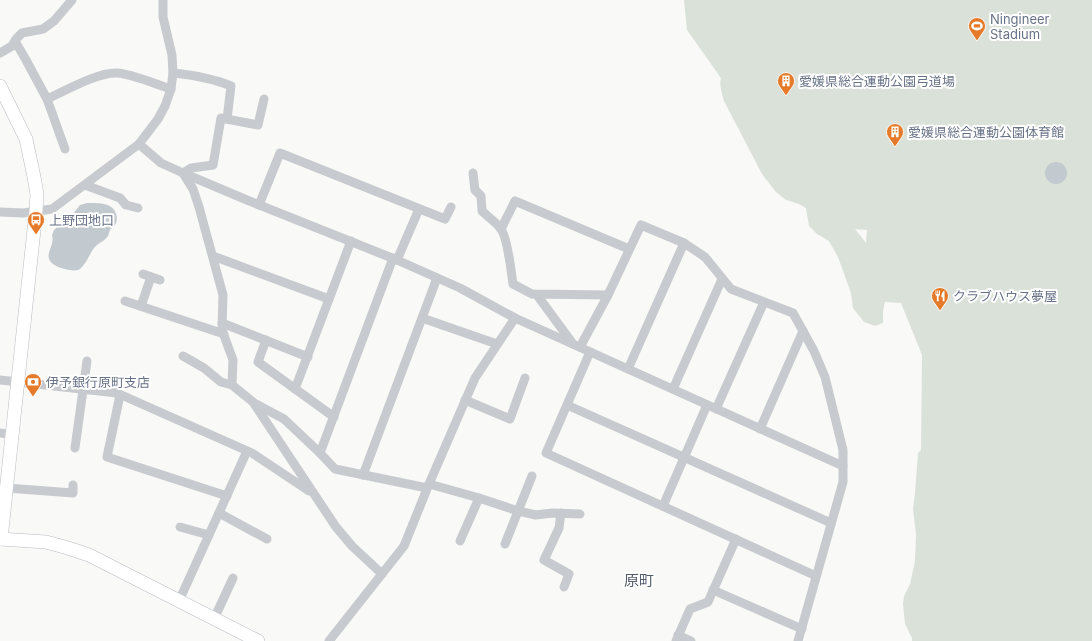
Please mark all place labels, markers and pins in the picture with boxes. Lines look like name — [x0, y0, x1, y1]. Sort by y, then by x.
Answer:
place label: Ningineer Stadium — [990, 11, 1050, 42]
sports icon: Ningineer Stadium — [967, 16, 987, 41]
building icon: 愛媛県総合運動公園弓道場 — [776, 71, 796, 96]
place label: 愛媛県総合運動公園弓道場 — [799, 73, 955, 89]
building icon: 愛媛県総合運動公園体育館 — [885, 122, 905, 147]
place label: 愛媛県総合運動公園体育館 — [908, 124, 1064, 140]
bus stop icon: 上野団地口 — [26, 210, 46, 235]
place label: 上野団地口 — [49, 212, 114, 228]
restaurant icon: クラブハウス夢屋 — [930, 286, 950, 311]
place label: クラブハウス夢屋 — [953, 288, 1057, 304]
bank icon: 伊予銀行原町支店 — [23, 372, 43, 397]
place label: 伊予銀行原町支店 — [46, 374, 150, 390]

